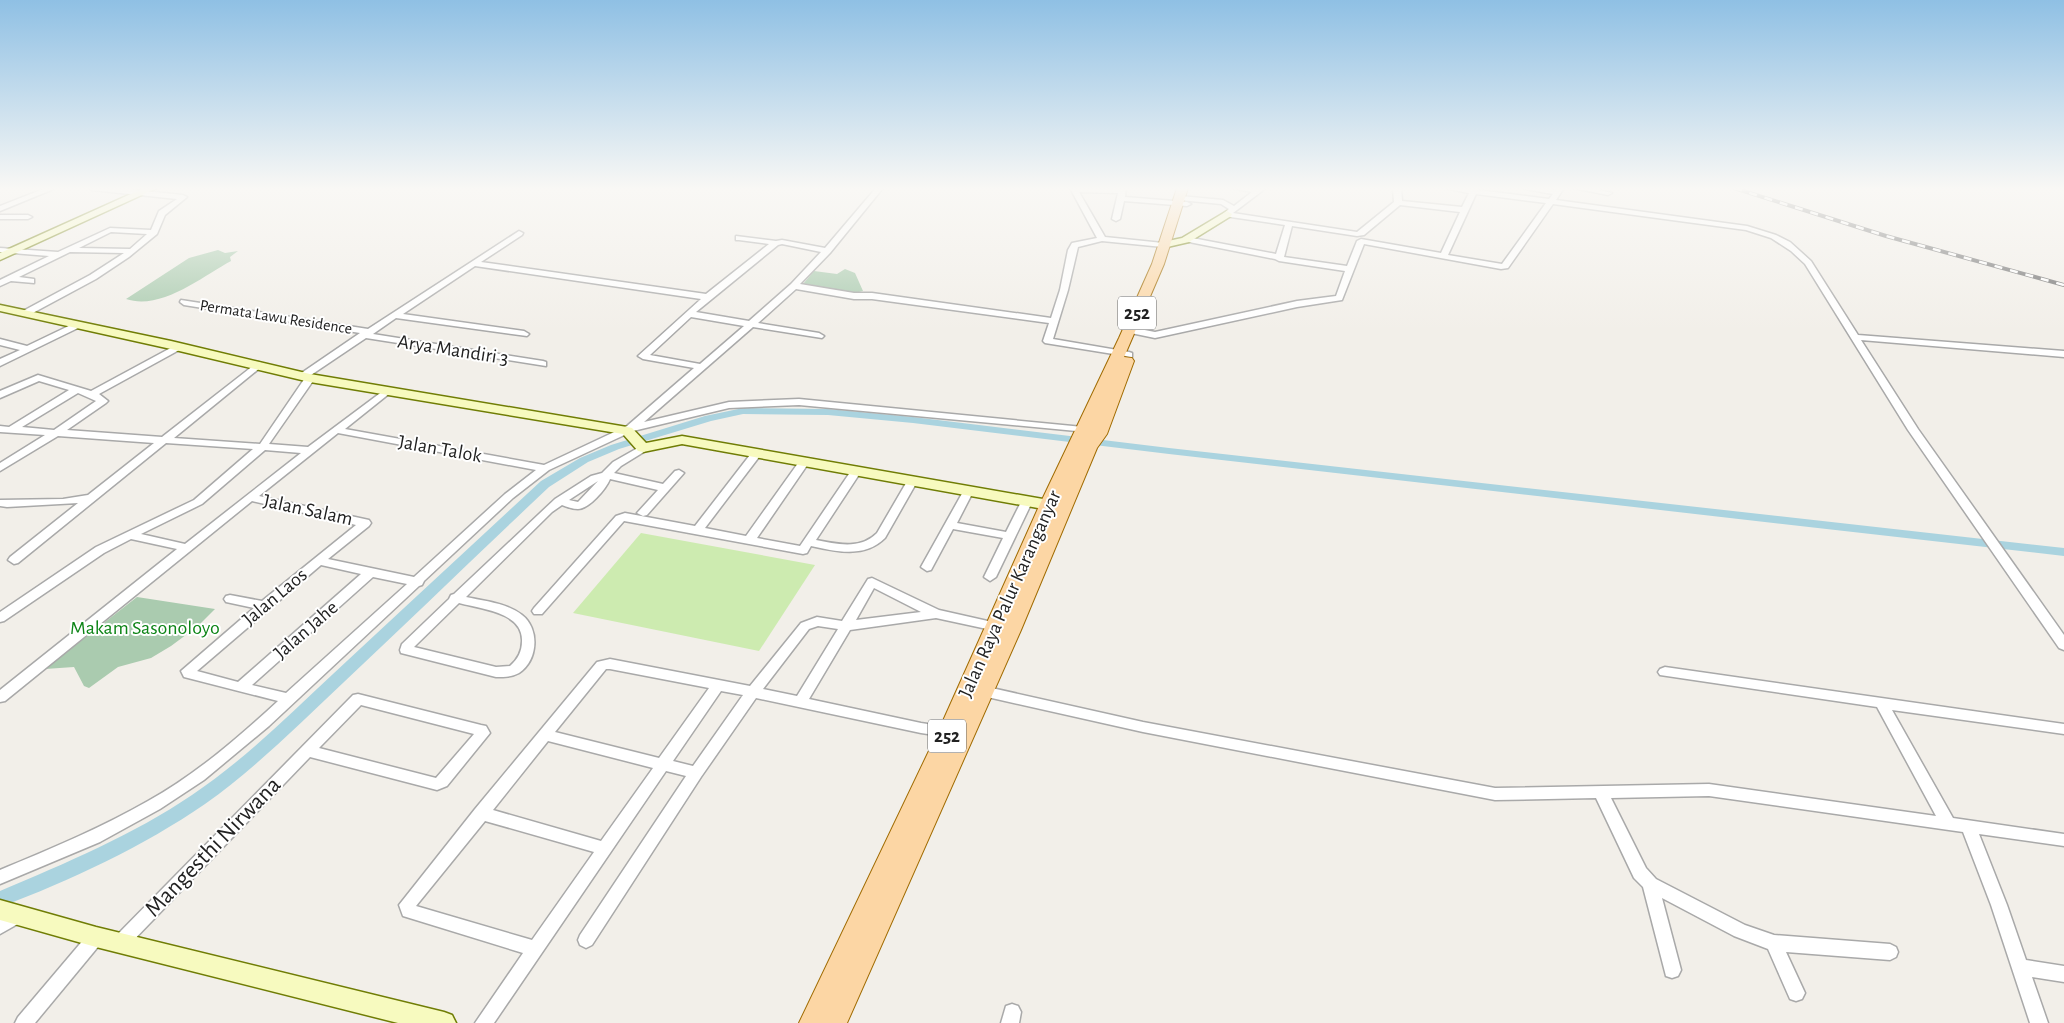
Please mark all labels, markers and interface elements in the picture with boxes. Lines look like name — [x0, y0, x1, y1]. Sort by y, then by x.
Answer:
road number: 252 — [1118, 296, 1156, 330]
street label: Permata Lawu Residence — [199, 297, 353, 337]
street label: Arya Mandiri 3 — [396, 331, 510, 369]
street label: Jalan Talok — [397, 432, 483, 466]
street label: Jalan Raya Palur Karanganyar — [955, 487, 1065, 701]
street label: Jalan Salam — [261, 491, 355, 529]
street label: Jalan Laos — [239, 564, 311, 630]
street label: Jalan Jahe — [270, 597, 342, 663]
park label: Makam Sasonoloyo — [70, 618, 220, 638]
road number: 252 — [928, 719, 966, 752]
street label: Mangesthi Nirwana — [141, 773, 285, 921]

